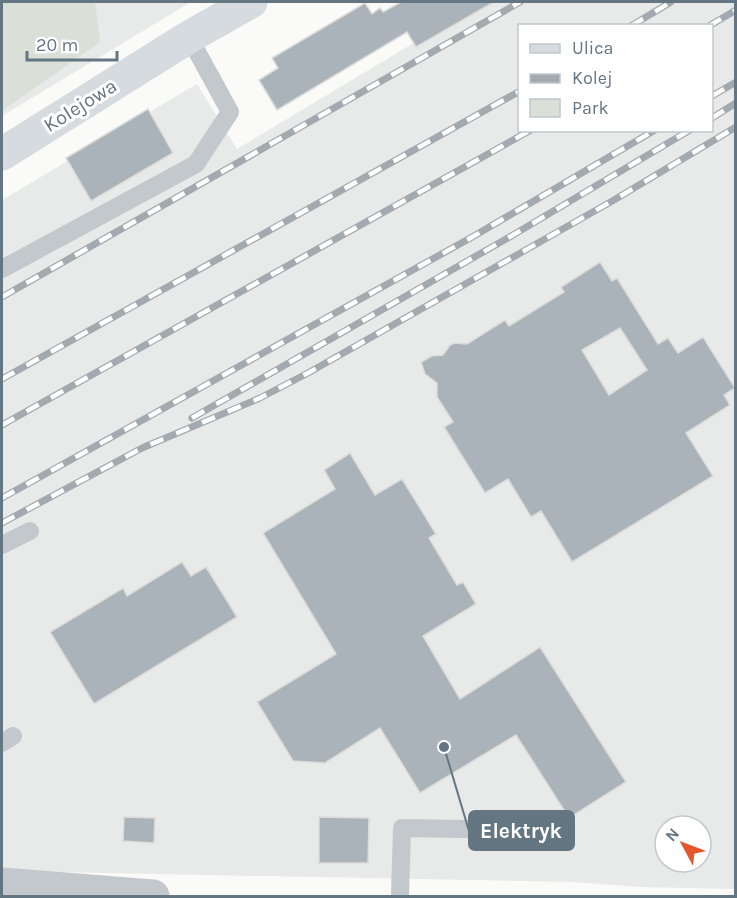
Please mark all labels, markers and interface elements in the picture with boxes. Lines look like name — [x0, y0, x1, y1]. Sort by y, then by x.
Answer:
scale bar — [27, 24, 117, 62]
legend — [518, 24, 713, 132]
text: 20 m — [36, 34, 78, 56]
text: Ulica — [572, 37, 613, 59]
text: Kolej — [572, 67, 613, 89]
street label: Kolejowa — [40, 74, 121, 137]
text: Park — [572, 97, 609, 119]
callout: Elektryk — [469, 811, 574, 850]
north arrow — [653, 814, 713, 874]
text: Elektryk — [480, 819, 562, 843]
text: N — [661, 824, 683, 845]

